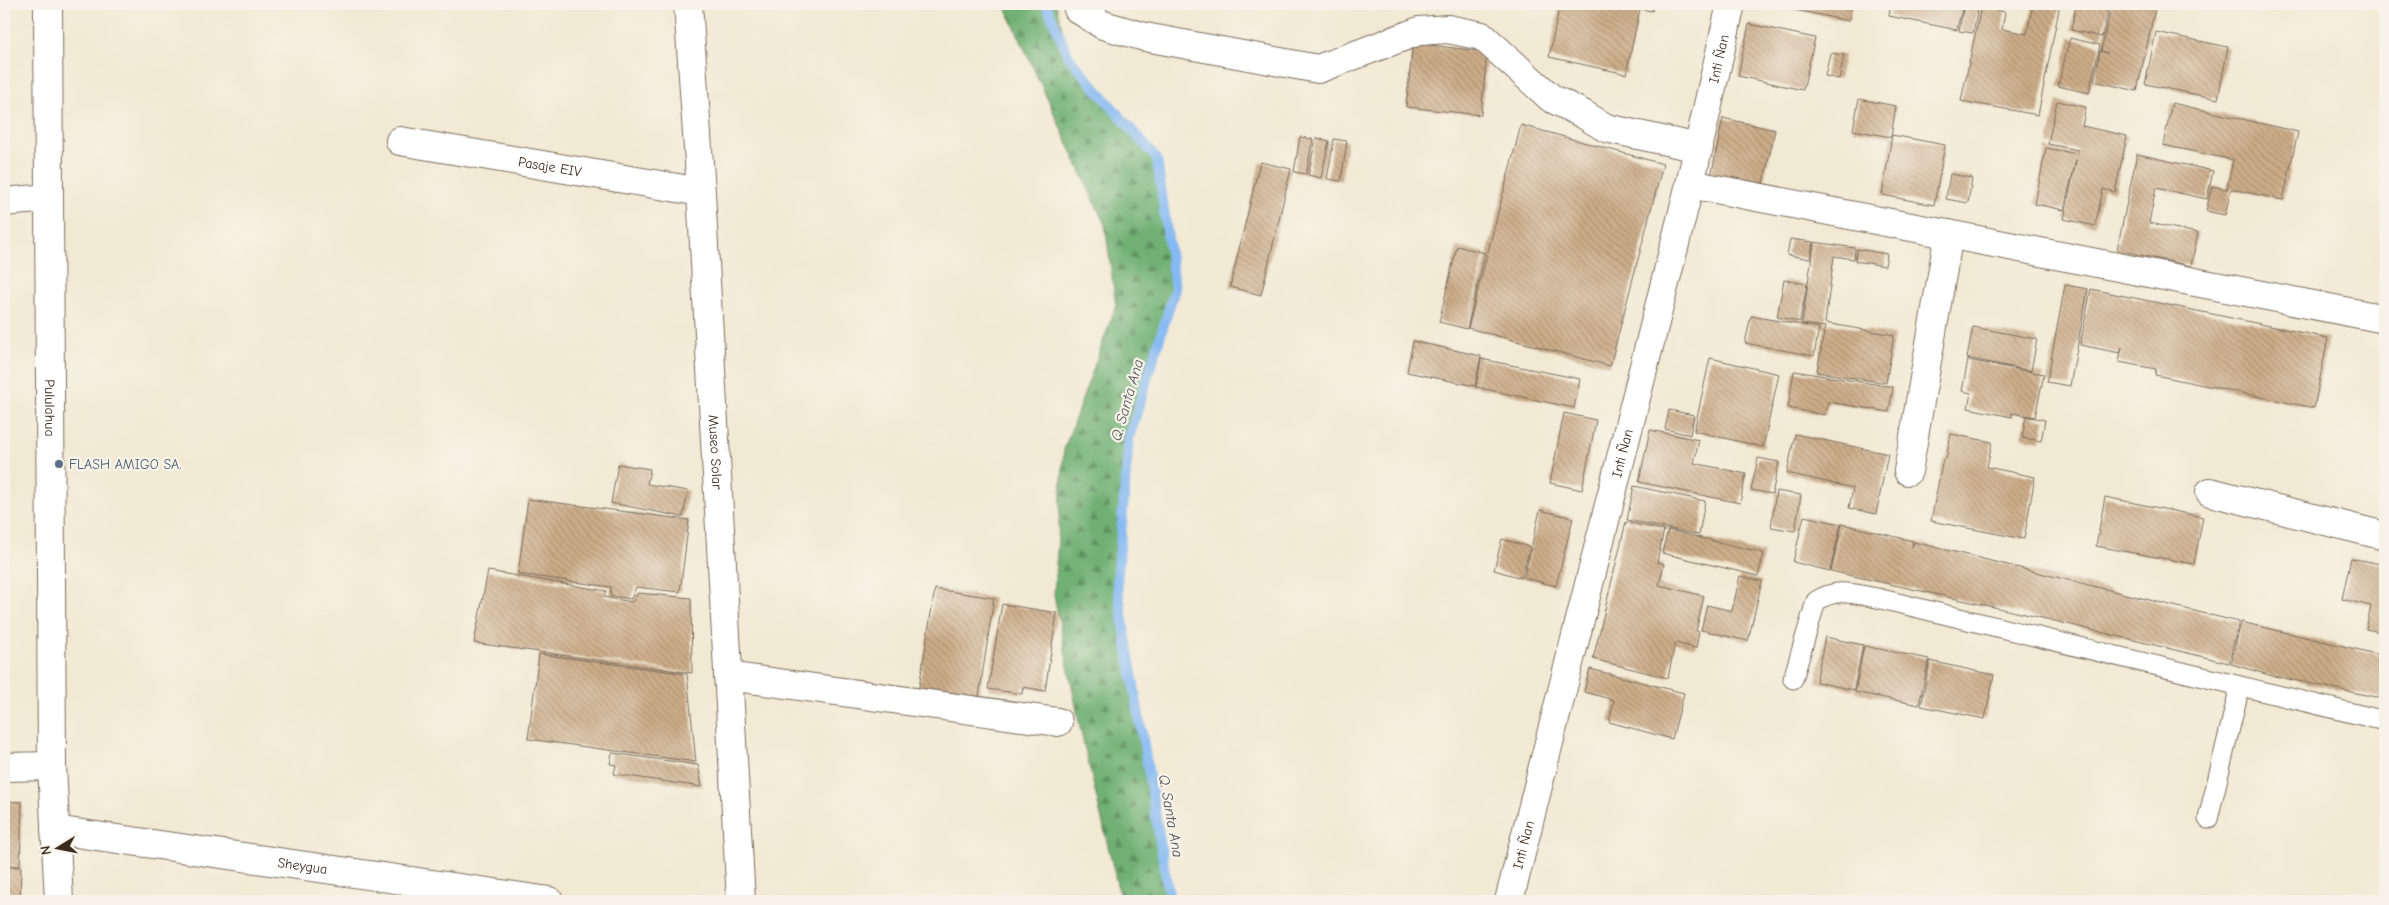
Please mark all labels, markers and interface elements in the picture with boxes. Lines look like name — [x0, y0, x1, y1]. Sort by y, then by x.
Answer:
street label: Inti Ñan — [1705, 33, 1733, 85]
street label: Pasaje EIV — [517, 153, 583, 181]
water label: Q. Santa Ana — [1107, 357, 1147, 443]
street label: Pululahua — [41, 379, 58, 437]
street label: Museo Solar — [705, 414, 726, 490]
street label: Inti Ñan — [1608, 427, 1637, 479]
place label: FLASH AMIGO SA. — [69, 456, 181, 473]
marker: FLASH AMIGO SA. — [53, 458, 65, 470]
water label: Q. Santa Ana — [1155, 773, 1187, 859]
street label: Inti Ñan — [1509, 819, 1538, 871]
north arrow — [32, 822, 82, 872]
text: N — [37, 844, 55, 856]
street label: Sheygua — [276, 854, 328, 878]

